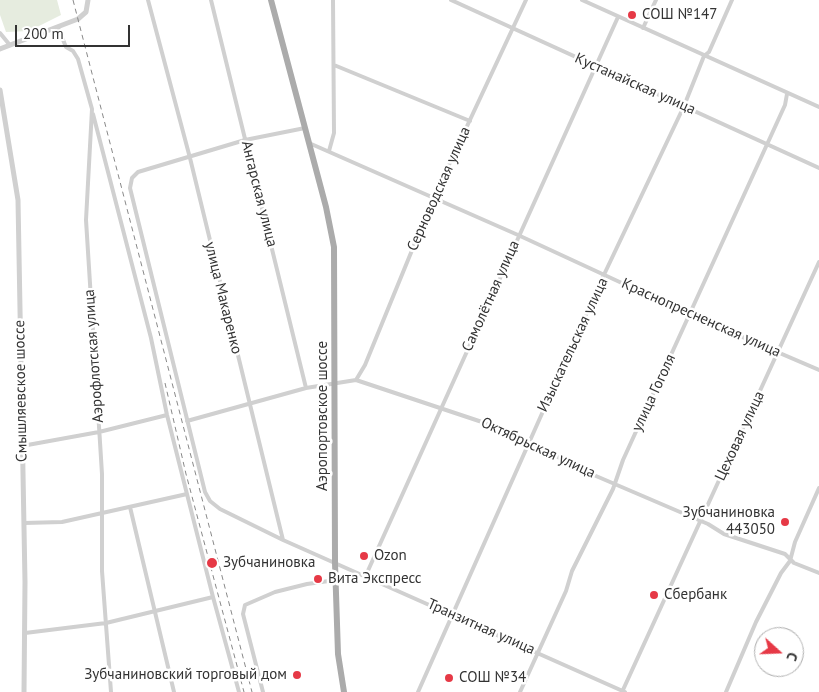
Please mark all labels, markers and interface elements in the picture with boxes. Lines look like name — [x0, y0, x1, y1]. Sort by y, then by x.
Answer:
place label: СОШ №147 — [642, 6, 717, 24]
marker: СОШ №147 — [626, 9, 638, 21]
scale bar — [18, 15, 132, 47]
text: 200 m — [23, 24, 64, 43]
street label: Кустанайская улица — [572, 49, 698, 119]
street label: Серноводская улица — [403, 124, 475, 254]
street label: Ангарская улица — [237, 139, 281, 249]
street label: Самолётная улица — [458, 238, 524, 354]
street label: улица Макаренко — [200, 240, 246, 356]
street label: Изыскательская улица — [534, 275, 612, 415]
street label: Краснопресненская улица — [619, 275, 783, 361]
street label: Аэрофлотская улица — [80, 289, 108, 423]
street label: Смышляевское шоссе — [11, 320, 31, 462]
street label: Аэропортовское шоссе — [314, 341, 332, 491]
street label: улица Гоголя — [628, 352, 680, 434]
street label: Цеховая улица — [711, 388, 769, 484]
street label: Октябрьская улица — [478, 414, 598, 482]
place label: Зубчаниновка 443050 — [683, 504, 775, 539]
marker: Зубчаниновка 443050 — [779, 516, 791, 528]
place label: Ozon — [374, 547, 407, 565]
marker: Ozon — [358, 550, 370, 562]
place label: Зубчаниновка — [223, 554, 315, 572]
marker: Зубчаниновка — [205, 556, 219, 570]
place label: Вита Экспресс — [328, 570, 422, 588]
marker: Вита Экспресс — [312, 573, 324, 585]
place label: Сбербанк — [664, 586, 727, 604]
marker: Сбербанк — [648, 589, 660, 601]
street label: Транзитная улица — [424, 595, 538, 659]
north arrow — [754, 627, 804, 677]
text: С — [782, 650, 802, 664]
place label: Зубчаниновский торговый дом — [84, 666, 287, 684]
marker: Зубчаниновский торговый дом — [291, 669, 303, 681]
place label: СОШ №34 — [459, 669, 526, 687]
marker: СОШ №34 — [443, 672, 455, 684]

